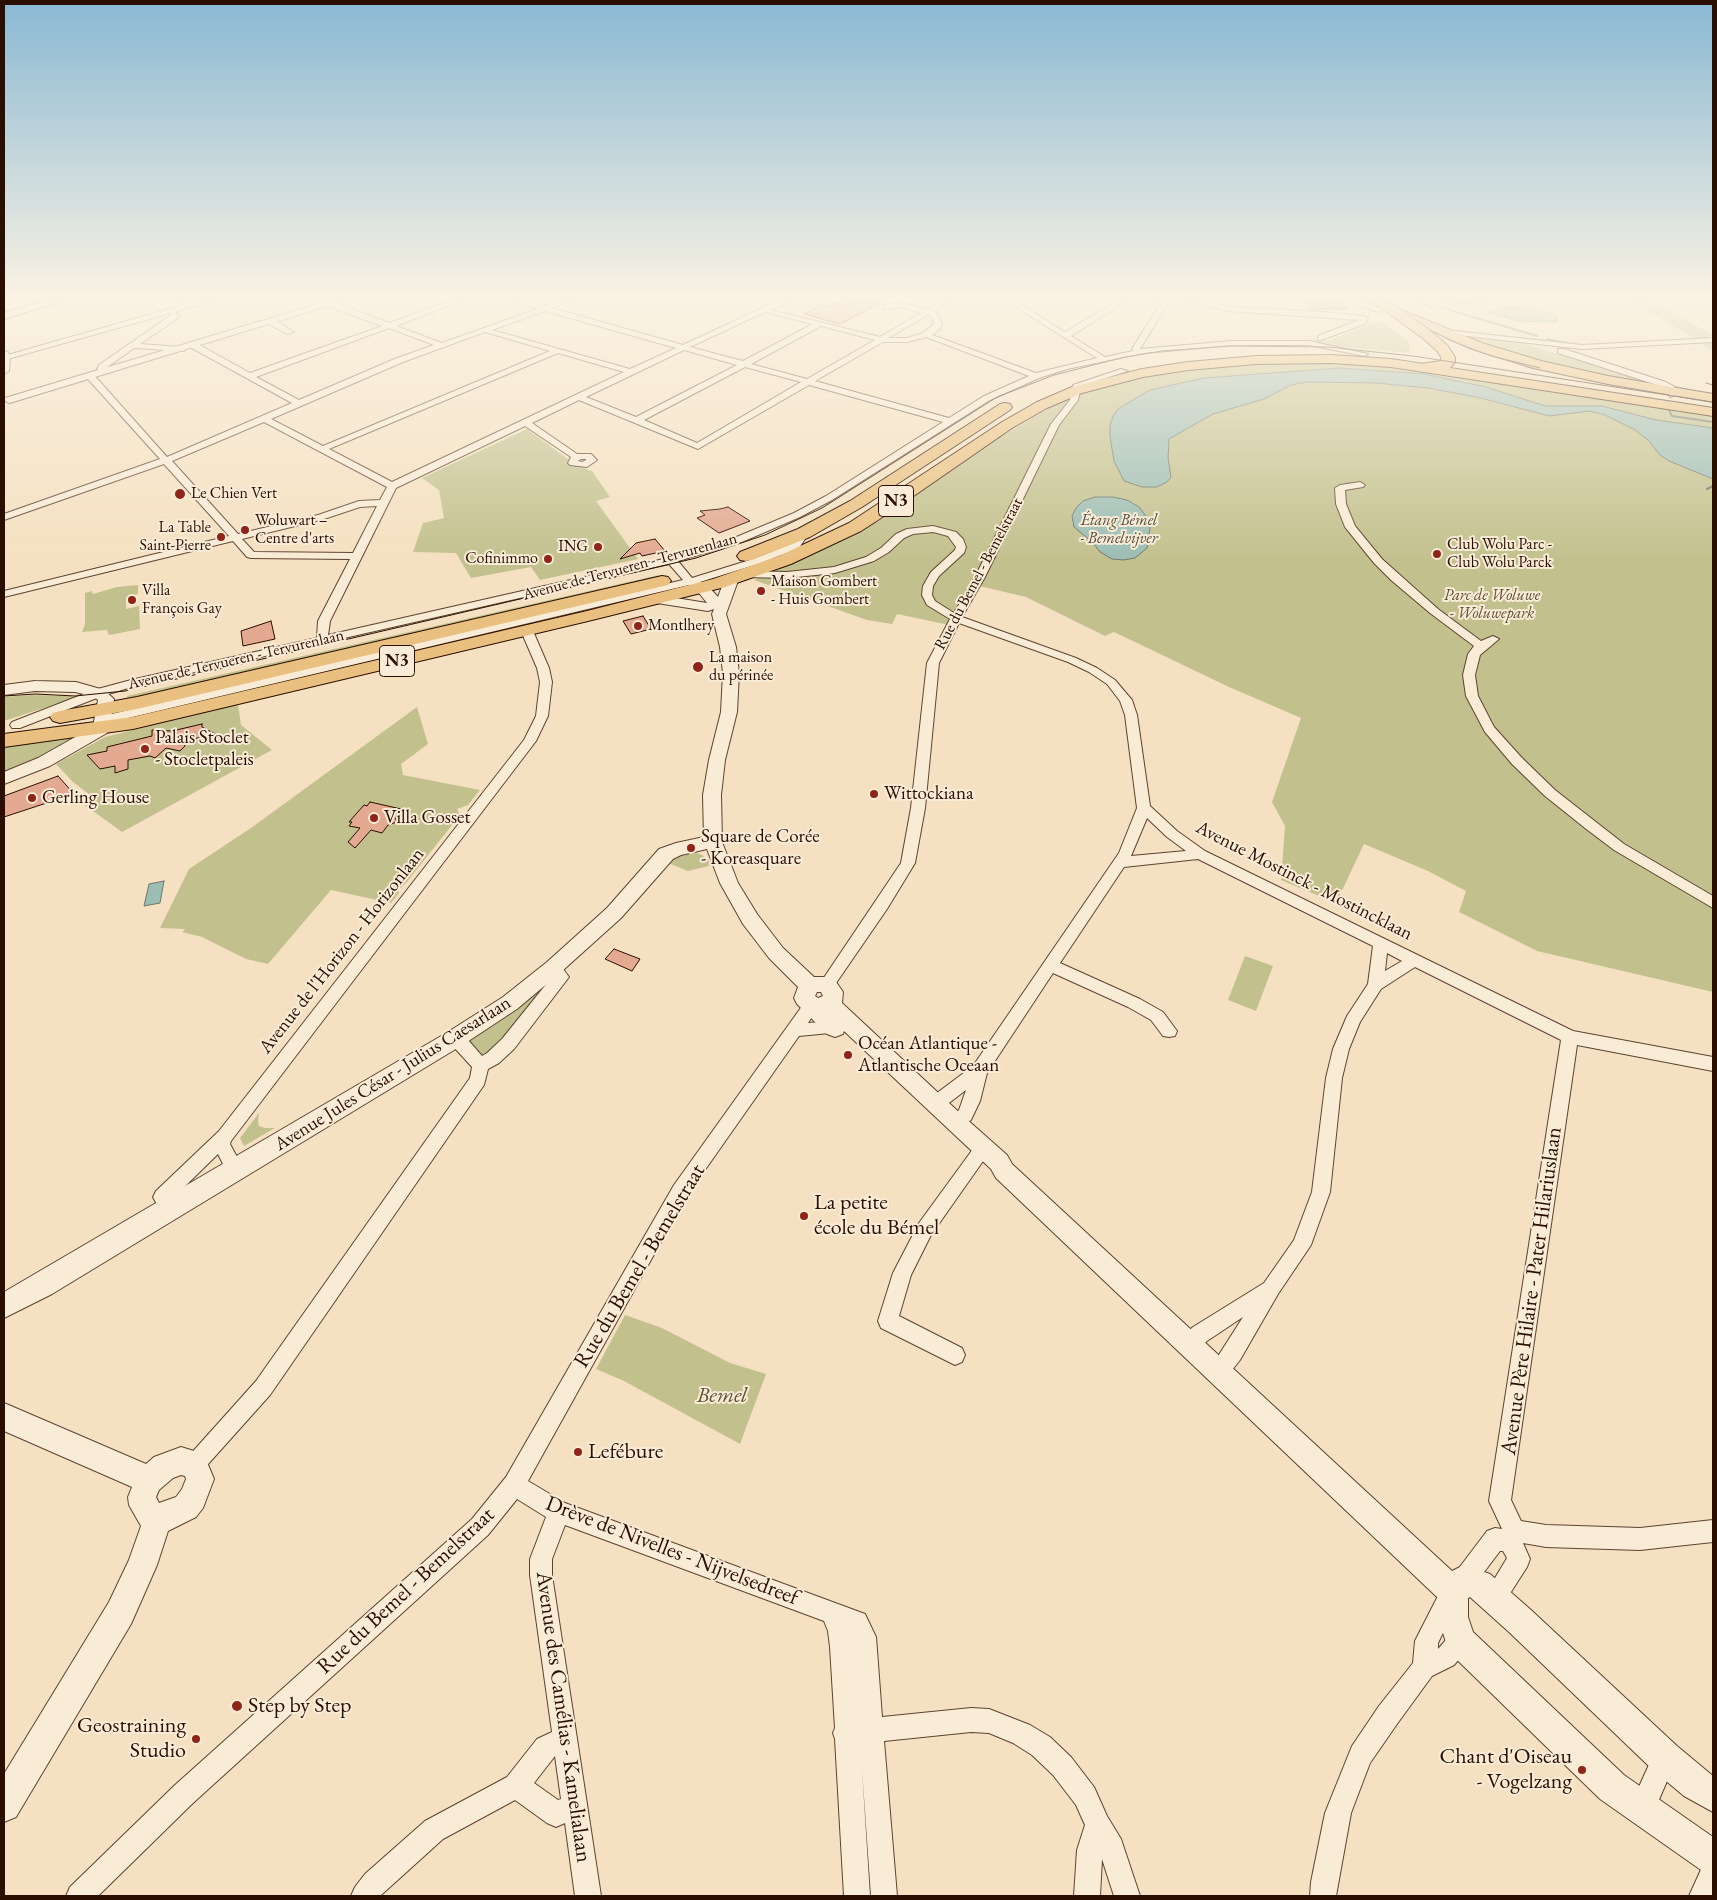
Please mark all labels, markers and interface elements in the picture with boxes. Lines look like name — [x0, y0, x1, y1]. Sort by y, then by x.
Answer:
place label: Le Chien Vert — [191, 484, 277, 504]
road number: N3 — [878, 486, 914, 516]
marker: Le Chien Vert — [173, 487, 187, 501]
street label: Rue du Bemel - Bemelstraat — [931, 495, 1027, 653]
place label: Woluwart – Centre d'arts — [255, 511, 334, 549]
water label: Étang Bémel - Bemelvijver — [1080, 511, 1158, 549]
place label: La Table Saint-Pierre — [139, 518, 211, 556]
marker: Woluwart – Centre d'arts — [239, 524, 251, 536]
street label: Avenue de Tervueren - Tervurenlaan — [521, 529, 739, 605]
marker: La Table Saint-Pierre — [215, 531, 227, 543]
place label: Club Wolu Parc - Club Wolu Parck — [1447, 535, 1552, 573]
place label: ING — [558, 537, 588, 557]
marker: ING — [592, 541, 604, 553]
marker: Club Wolu Parc - Club Wolu Parck — [1431, 548, 1443, 560]
place label: Cofinimmo — [465, 549, 538, 569]
marker: Cofinimmo — [542, 553, 554, 565]
place label: Maison Gombert - Huis Gombert — [771, 572, 877, 610]
place label: Villa François Gay — [142, 581, 222, 619]
marker: Maison Gombert - Huis Gombert — [755, 585, 767, 597]
park label: Parc de Woluwe - Woluwepark — [1444, 586, 1540, 624]
marker: Villa François Gay — [126, 594, 138, 606]
place label: Montlhery — [648, 616, 714, 636]
marker: Montlhery — [632, 620, 644, 632]
street label: Avenue de Tervueren - Tervurenlaan — [126, 626, 346, 694]
road number: N3 — [380, 646, 414, 676]
place label: La maison du périnée — [709, 648, 773, 686]
marker: La maison du périnée — [691, 660, 705, 674]
place label: Palais Stoclet - Stocletpaleis — [155, 727, 254, 771]
marker: Palais Stoclet - Stocletpaleis — [139, 743, 151, 755]
place label: Wittockiana — [884, 783, 974, 805]
place label: Gerling House — [42, 787, 149, 809]
marker: Wittockiana — [868, 788, 880, 800]
marker: Gerling House — [26, 792, 38, 804]
place label: Villa Gosset — [384, 807, 470, 829]
marker: Villa Gosset — [368, 812, 380, 824]
street label: Avenue Mostinck - Mostincklaan — [1192, 816, 1416, 946]
place label: Square de Corée - Koreasquare — [701, 826, 820, 870]
marker: Square de Corée - Koreasquare — [685, 842, 697, 854]
street label: Avenue de l'Horizon - Horizonlaan — [255, 844, 429, 1058]
street label: Avenue Jules César - Julius Caesarlaan — [271, 992, 515, 1156]
place label: Océan Atlantique - Atlantische Oceaan — [858, 1033, 999, 1077]
marker: Océan Atlantique - Atlantische Oceaan — [842, 1049, 854, 1061]
street label: Avenue Père Hilaire - Pater Hilariuslaan — [1496, 1125, 1568, 1457]
street label: Rue du Bemel - Bemelstraat — [569, 1159, 711, 1373]
place label: La petite école du Bémel — [814, 1190, 939, 1242]
marker: La petite école du Bémel — [798, 1210, 810, 1222]
park label: Bemel — [697, 1383, 747, 1409]
place label: Lefébure — [588, 1439, 663, 1465]
marker: Lefébure — [572, 1446, 584, 1458]
street label: Drève de Nivelles - Nijvelsedreef — [542, 1491, 802, 1611]
street label: Rue du Bemel - Bemelstraat — [312, 1502, 500, 1680]
street label: Avenue des Camélias - Kamelialaan — [529, 1570, 597, 1864]
place label: Step by Step — [248, 1693, 351, 1719]
marker: Step by Step — [230, 1699, 244, 1713]
place label: Geostraining Studio — [77, 1713, 186, 1764]
marker: Geostraining Studio — [190, 1733, 202, 1745]
place label: Chant d'Oiseau - Vogelzang — [1440, 1744, 1572, 1795]
marker: Chant d'Oiseau - Vogelzang — [1576, 1764, 1588, 1776]

